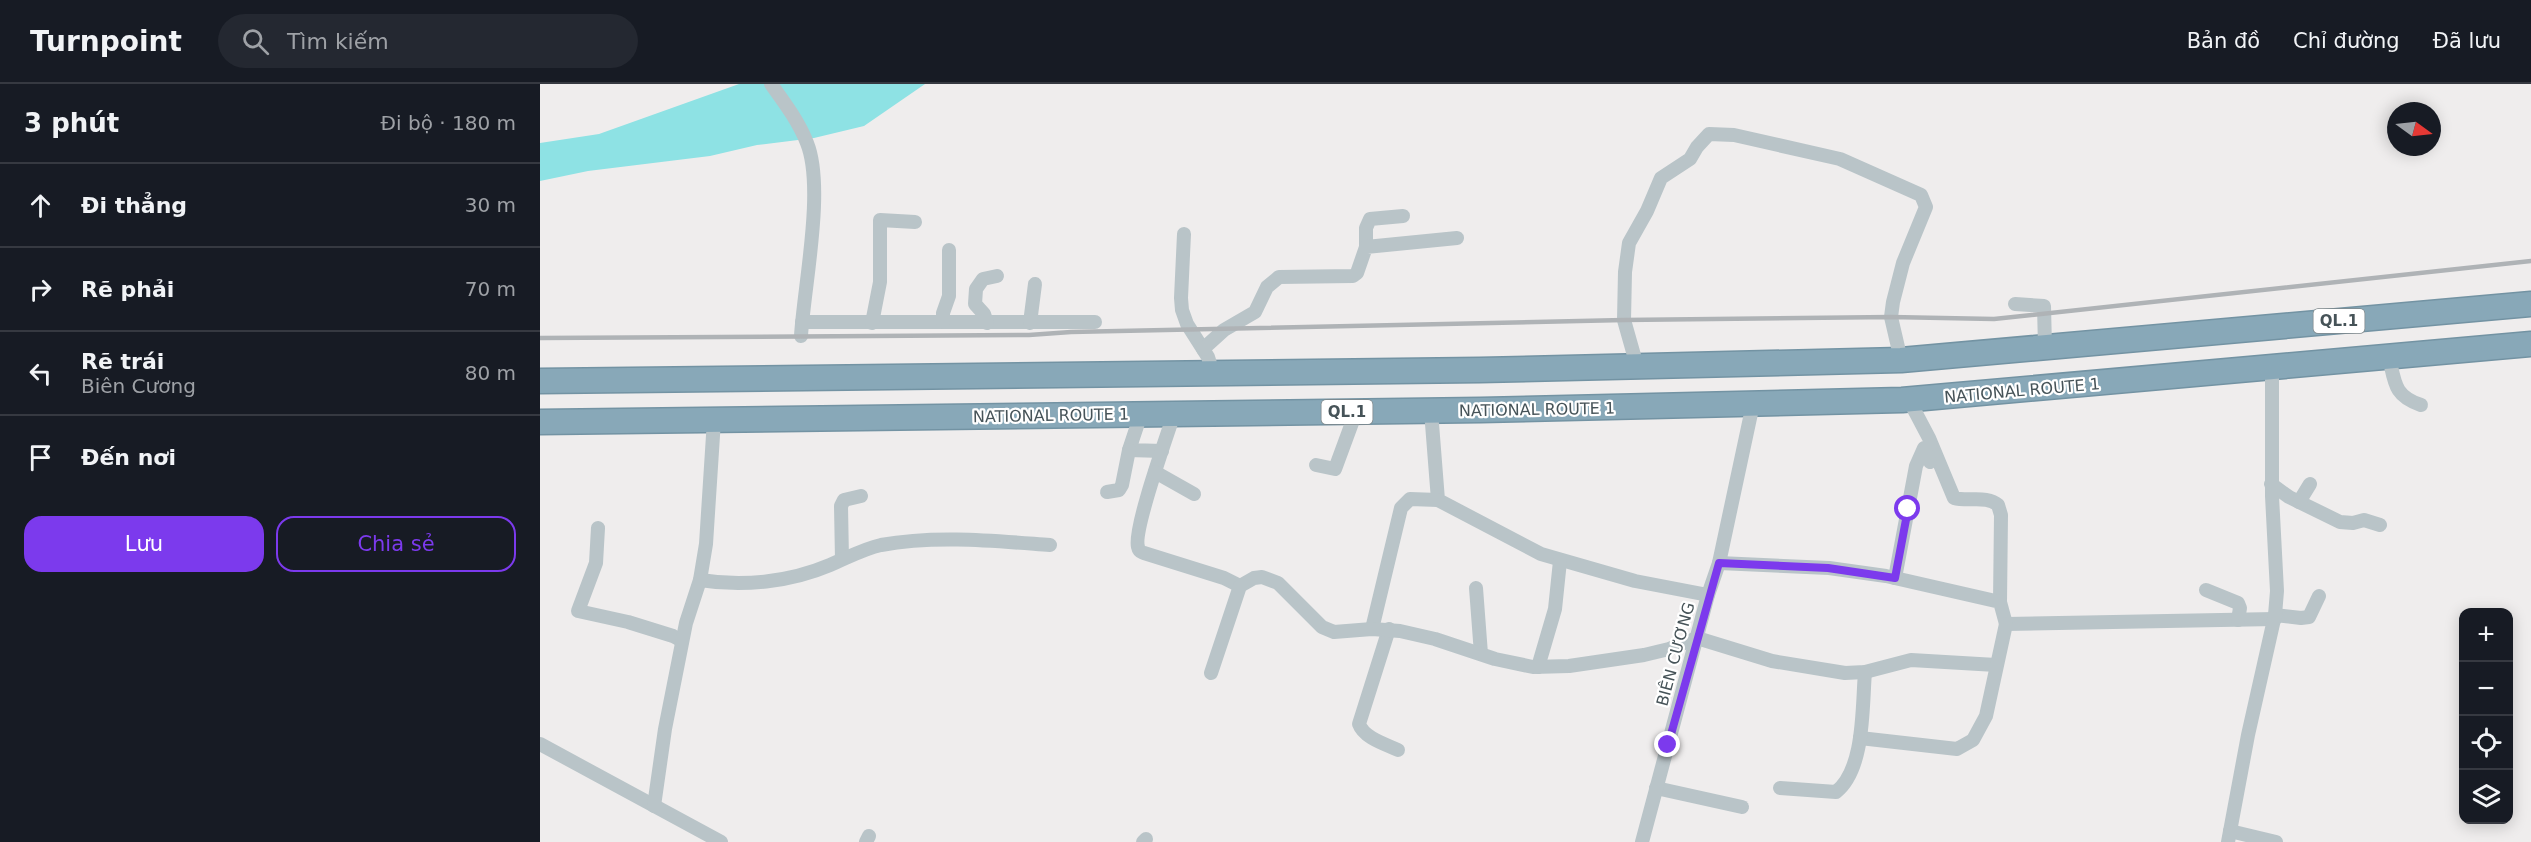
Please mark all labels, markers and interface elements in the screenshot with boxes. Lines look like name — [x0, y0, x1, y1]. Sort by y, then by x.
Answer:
search box — [218, 14, 638, 68]
text: Turnpoint — [30, 25, 182, 58]
icon: search — [239, 25, 272, 58]
text: Tìm kiếm — [287, 29, 389, 54]
text: Bản đồ — [2187, 29, 2260, 53]
text: Chỉ đường — [2293, 29, 2400, 53]
text: Đã lưu — [2433, 29, 2501, 53]
north arrow — [2387, 102, 2441, 156]
text: 3 phút — [24, 108, 119, 138]
text: Đi bộ · 180 m — [381, 111, 516, 135]
icon: ahead — [24, 189, 57, 222]
text: Đi thẳng — [81, 193, 187, 218]
text: 30 m — [465, 193, 516, 217]
icon: right — [24, 273, 57, 306]
text: Rẽ phải — [81, 277, 174, 302]
text: 70 m — [465, 277, 516, 301]
road number: QL.1 — [2314, 309, 2364, 333]
text: Rẽ trái — [81, 349, 164, 374]
icon: left — [24, 357, 57, 390]
text: 80 m — [465, 361, 516, 385]
text: Biên Cương — [81, 374, 196, 398]
street label: NATIONAL ROUTE 1 — [1943, 374, 2101, 407]
street label: NATIONAL ROUTE 1 — [1459, 399, 1615, 420]
road number: QL.1 — [1322, 400, 1372, 424]
street label: NATIONAL ROUTE 1 — [973, 405, 1129, 426]
icon: arrive — [24, 441, 57, 474]
text: Đến nơi — [81, 445, 176, 470]
route start — [1894, 495, 1920, 521]
button: Lưu — [24, 516, 264, 572]
button: Chia sẻ — [276, 516, 516, 572]
street label: BIÊN CƯƠNG — [1652, 600, 1698, 708]
map controls — [2459, 608, 2513, 824]
button: + — [2459, 608, 2513, 662]
button: − — [2459, 662, 2513, 716]
button: locate — [2459, 716, 2513, 770]
route end — [1654, 731, 1680, 757]
button: layers — [2459, 770, 2513, 824]

